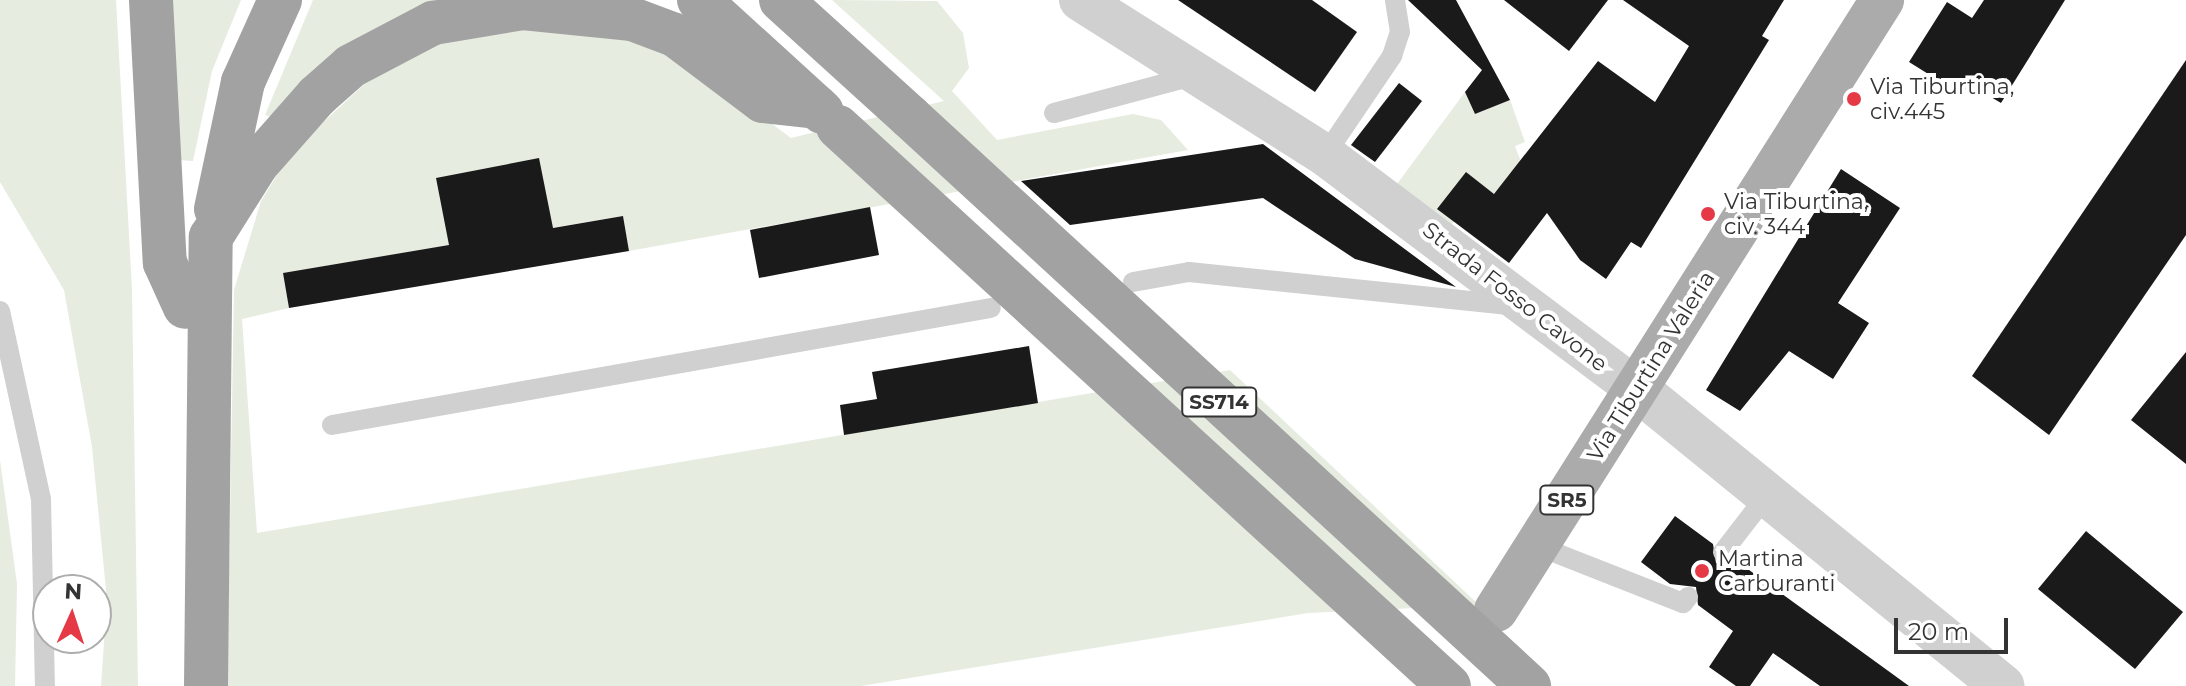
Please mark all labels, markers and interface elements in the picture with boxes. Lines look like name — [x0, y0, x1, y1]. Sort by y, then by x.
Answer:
place label: Via Tiburtina, civ.445 — [1870, 73, 2014, 124]
marker: Via Tiburtina, civ.445 — [1845, 90, 1863, 108]
place label: Via Tiburtina, civ. 344 — [1724, 188, 1868, 240]
marker: Via Tiburtina, civ. 344 — [1699, 205, 1717, 223]
street label: Strada Fosso Cavone — [1417, 217, 1613, 377]
street label: Via Tiburtina Valeria — [1582, 266, 1720, 466]
road number: SS714 — [1181, 386, 1257, 418]
road number: SR5 — [1539, 484, 1595, 516]
place label: Martina Carburanti — [1718, 545, 1835, 596]
marker: Martina Carburanti — [1693, 562, 1711, 580]
north arrow — [32, 574, 112, 654]
text: N — [64, 578, 83, 605]
scale bar — [1898, 602, 2012, 652]
text: 20 m — [1908, 617, 1969, 646]

